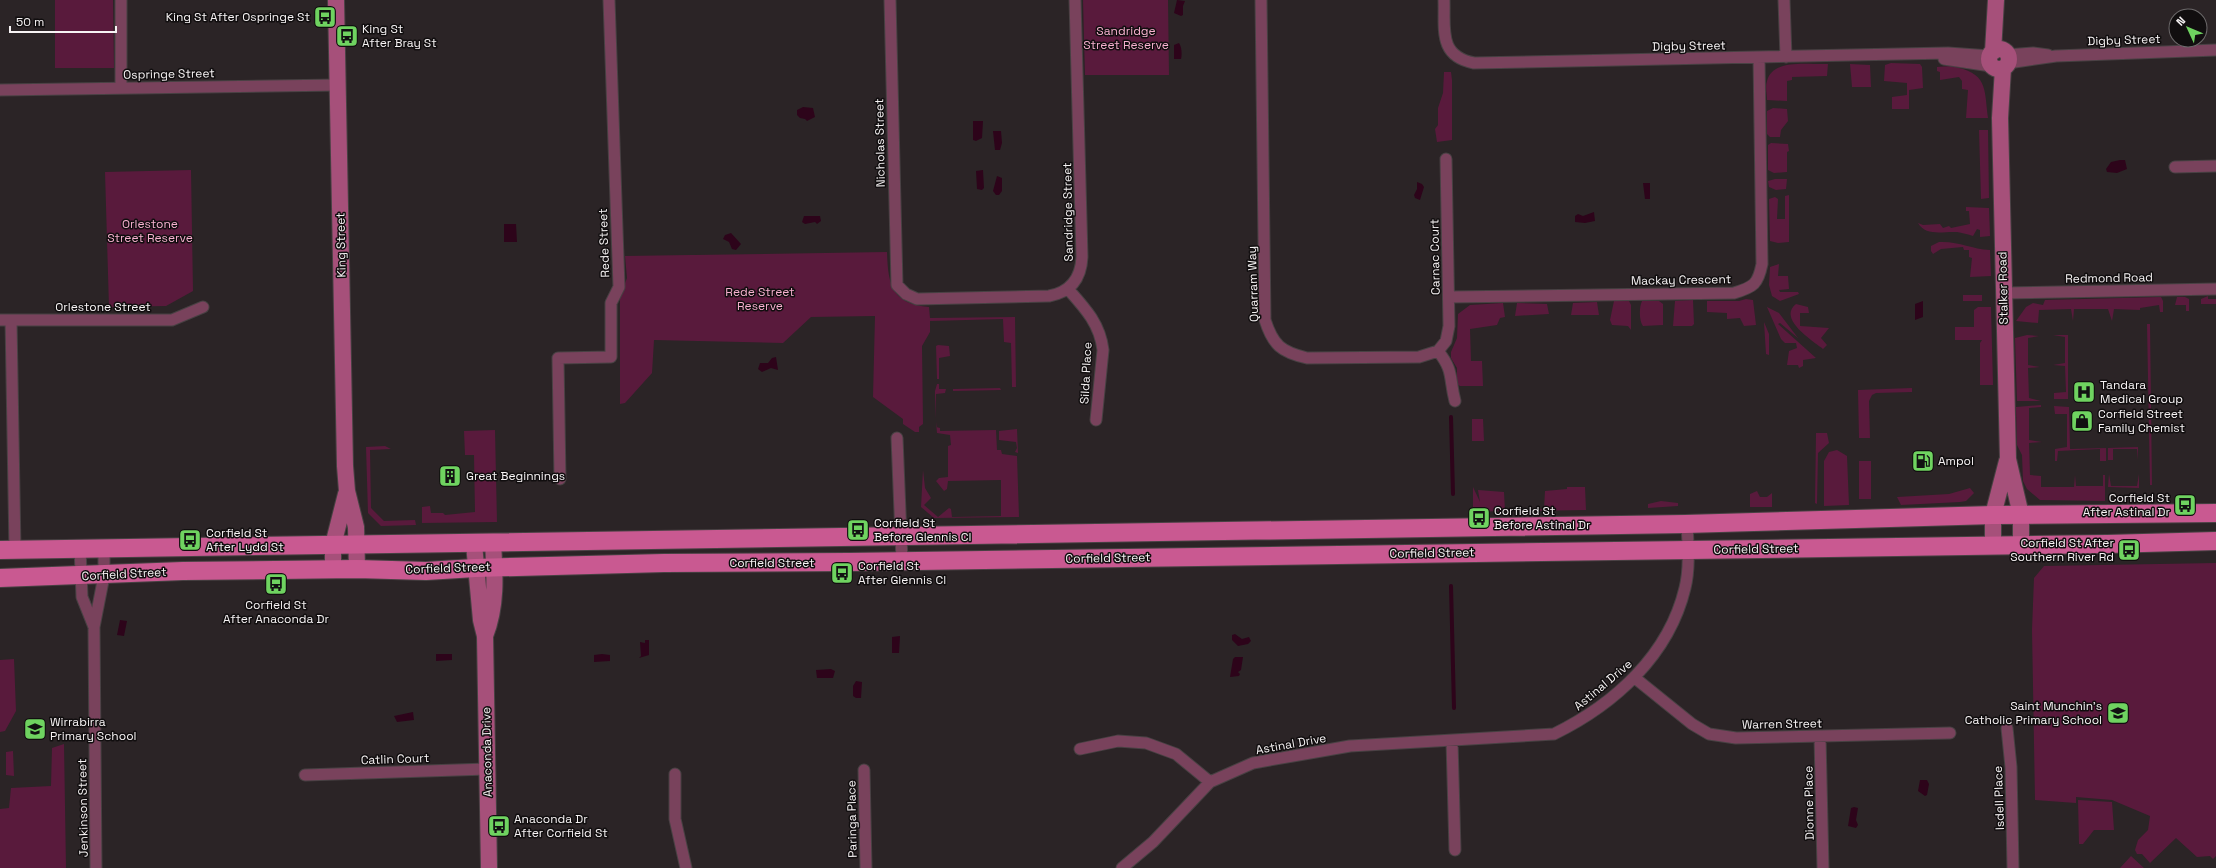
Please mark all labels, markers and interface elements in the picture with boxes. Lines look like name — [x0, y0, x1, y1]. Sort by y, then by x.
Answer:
bus stop icon: King St After Ospringe St — [312, 4, 338, 30]
scale bar — [10, 8, 116, 34]
north arrow — [2168, 8, 2208, 48]
place label: King St After Ospringe St — [166, 9, 310, 25]
text: 50 m — [16, 14, 44, 30]
text: N — [2173, 14, 2188, 29]
place label: King St After Bray St — [362, 21, 437, 51]
bus stop icon: King St After Bray St — [334, 23, 360, 49]
park label: Sandridge Street Reserve — [1083, 23, 1169, 53]
street label: Digby Street — [2087, 31, 2161, 49]
street label: Digby Street — [1652, 37, 1726, 55]
street label: Ospringe Street — [123, 65, 215, 83]
street label: Nicholas Street — [871, 98, 889, 188]
street label: Sandridge Street — [1059, 162, 1077, 262]
street label: Rede Street — [595, 208, 613, 278]
street label: King Street — [332, 212, 350, 278]
park label: Orlestone Street Reserve — [107, 216, 193, 246]
street label: Carnac Court — [1426, 219, 1444, 295]
street label: Quarram Way — [1244, 246, 1262, 322]
street label: Stalker Road — [1994, 251, 2012, 325]
street label: Redmond Road — [2065, 269, 2153, 287]
street label: Mackay Crescent — [1631, 271, 1731, 289]
park label: Rede Street Reserve — [725, 284, 795, 314]
street label: Orlestone Street — [55, 299, 151, 315]
street label: Silda Place — [1076, 342, 1096, 404]
place label: Tandara Medical Group — [2100, 377, 2183, 407]
hospital icon: Tandara Medical Group — [2071, 379, 2097, 405]
place label: Corfield Street Family Chemist — [2098, 406, 2185, 436]
shop icon: Corfield Street Family Chemist — [2069, 408, 2095, 434]
fuel station icon: Ampol — [1910, 448, 1936, 474]
place label: Ampol — [1938, 453, 1974, 469]
building icon: Great Beginnings — [437, 463, 463, 489]
place label: Great Beginnings — [466, 468, 565, 484]
place label: Corfield St After Astinal Dr — [2083, 490, 2170, 520]
bus stop icon: Corfield St After Astinal Dr — [2172, 492, 2198, 518]
place label: Corfield St Before Astinal Dr — [1494, 503, 1591, 533]
bus stop icon: Corfield St Before Astinal Dr — [1466, 505, 1492, 531]
place label: Corfield St Before Glennis Cl — [874, 515, 971, 545]
bus stop icon: Corfield St Before Glennis Cl — [845, 517, 871, 543]
place label: Corfield St After Lydd St — [206, 525, 284, 555]
bus stop icon: Corfield St After Lydd St — [177, 527, 203, 553]
place label: Corfield St After Southern River Rd — [2010, 535, 2114, 565]
bus stop icon: Corfield St After Southern River Rd — [2116, 537, 2142, 563]
street label: Corfield Street — [1713, 540, 1799, 558]
street label: Corfield Street — [1389, 544, 1475, 562]
street label: Corfield Street — [1065, 549, 1151, 567]
street label: Corfield Street — [729, 555, 815, 571]
place label: Corfield St After Glennis Cl — [858, 558, 946, 588]
street label: Corfield Street — [405, 559, 491, 577]
bus stop icon: Corfield St After Glennis Cl — [829, 560, 855, 586]
street label: Corfield Street — [81, 564, 167, 584]
bus stop icon: Corfield St After Anaconda Dr — [263, 571, 289, 597]
place label: Corfield St After Anaconda Dr — [223, 597, 330, 627]
street label: Astinal Drive — [1571, 656, 1635, 714]
place label: Saint Munchin’s Catholic Primary School — [1965, 698, 2102, 728]
school or university icon: Saint Munchin’s Catholic Primary School — [2105, 700, 2131, 726]
street label: Anaconda Drive — [478, 707, 496, 797]
place label: Wirrabirra Primary School — [50, 714, 137, 744]
street label: Warren Street — [1742, 715, 1822, 733]
school or university icon: Wirrabirra Primary School — [22, 716, 48, 742]
street label: Astinal Drive — [1255, 730, 1327, 758]
street label: Catlin Court — [360, 750, 430, 768]
street label: Jenkinson Street — [74, 758, 92, 858]
street label: Dionne Place — [1800, 766, 1818, 840]
street label: Isdell Place — [1990, 766, 2008, 830]
street label: Paringa Place — [843, 780, 861, 858]
place label: Anaconda Dr After Corfield St — [514, 811, 608, 841]
bus stop icon: Anaconda Dr After Corfield St — [486, 813, 512, 839]

